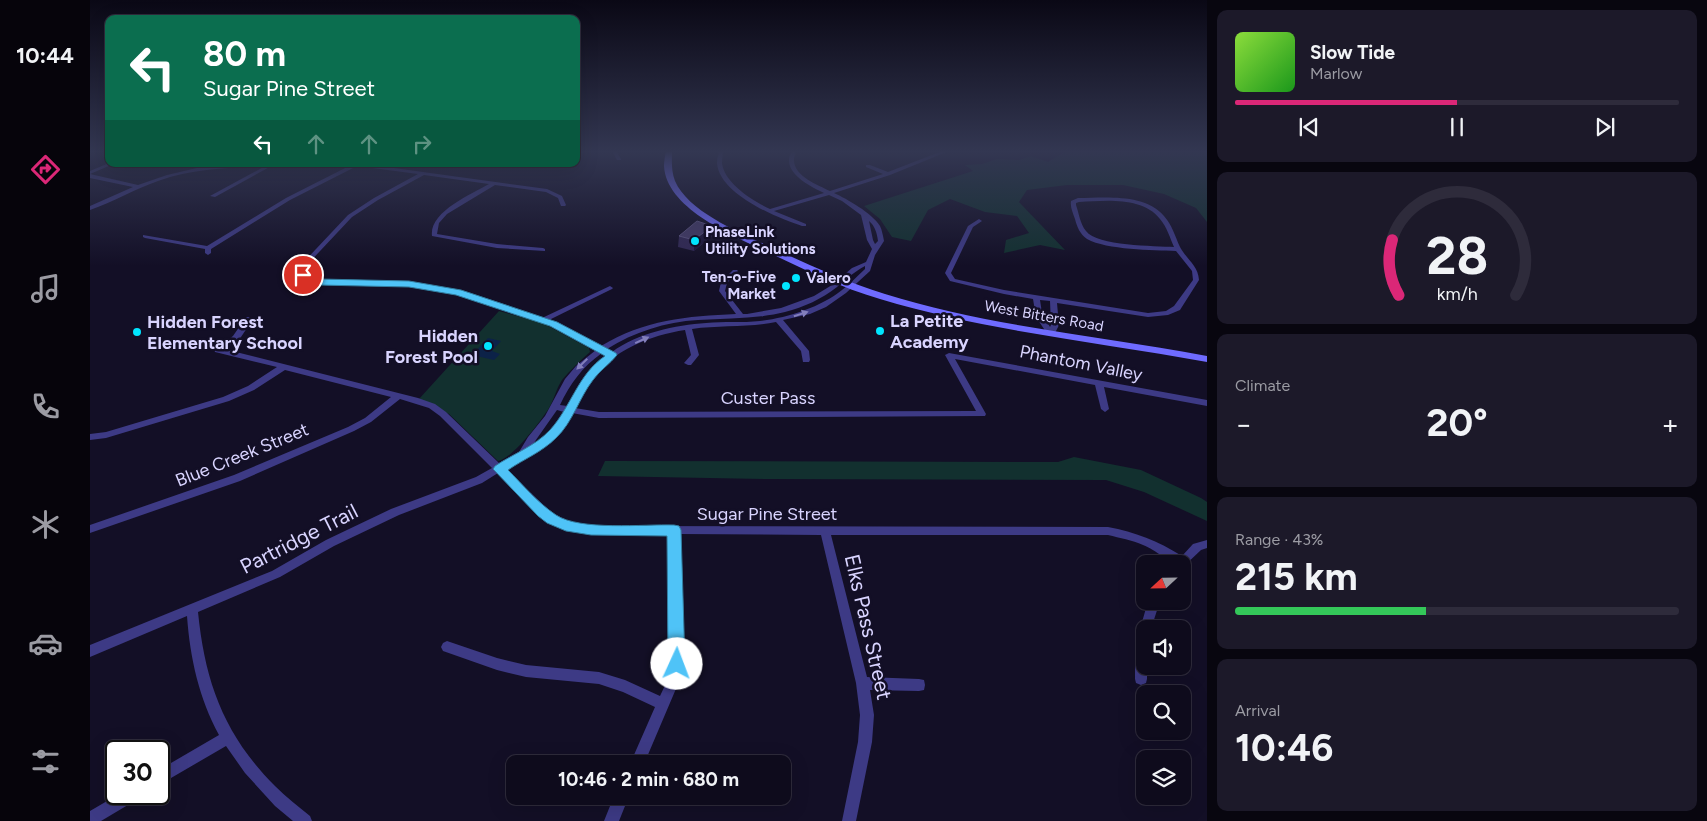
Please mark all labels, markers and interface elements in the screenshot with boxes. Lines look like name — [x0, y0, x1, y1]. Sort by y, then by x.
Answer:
text: 80 m — [203, 33, 286, 75]
icon: left — [120, 35, 185, 100]
text: Slow Tide — [1310, 41, 1395, 64]
text: 10:44 — [16, 42, 74, 69]
text: Marlow — [1310, 64, 1362, 83]
text: Sugar Pine Street — [203, 75, 375, 102]
icon: previous — [1295, 113, 1323, 141]
icon: pause — [1443, 113, 1471, 141]
icon: next — [1591, 113, 1619, 141]
icon: left — [249, 130, 277, 158]
icon: ahead — [302, 130, 330, 158]
icon: ahead — [355, 130, 383, 158]
icon: right — [408, 130, 436, 158]
icon: directions — [28, 152, 63, 187]
place label: PhaseLink Utility Solutions — [705, 223, 816, 258]
text: 28 — [1426, 225, 1488, 287]
marker: PhaseLink Utility Solutions — [689, 235, 701, 247]
pin — [282, 254, 324, 296]
icon: arrive — [289, 261, 317, 289]
place label: Ten-o-Five Market — [702, 268, 777, 303]
place label: Valero — [806, 269, 851, 287]
icon: music — [28, 271, 63, 306]
marker: Valero — [790, 272, 802, 284]
marker: Ten-o-Five Market — [780, 280, 792, 292]
text: km/h — [1437, 283, 1477, 304]
street label: West Bitters Road — [983, 297, 1105, 335]
one-way arrow — [794, 309, 809, 317]
place label: La Petite Academy — [890, 310, 969, 353]
place label: Hidden Forest Elementary School — [147, 311, 302, 354]
place label: Hidden Forest Pool — [385, 325, 478, 368]
marker: La Petite Academy — [874, 325, 886, 337]
marker: Hidden Forest Elementary School — [131, 326, 143, 338]
one-way arrow — [635, 335, 649, 343]
marker: Hidden Forest Pool — [482, 340, 494, 352]
street label: Phantom Valley — [1018, 340, 1145, 386]
one-way arrow — [577, 358, 589, 370]
text: Climate — [1235, 376, 1290, 395]
street label: Custer Pass — [721, 387, 815, 409]
icon: phone — [28, 389, 63, 424]
text: 20° — [1427, 400, 1488, 446]
text: − — [1235, 407, 1252, 441]
text: + — [1662, 407, 1679, 441]
street label: Blue Creek Street — [172, 418, 312, 492]
street label: Partridge Trail — [236, 498, 362, 579]
street label: Sugar Pine Street — [697, 503, 838, 525]
icon: climate — [28, 507, 63, 542]
text: Range · 43% — [1235, 530, 1323, 549]
street label: Elks Pass Street — [840, 552, 897, 702]
text: 215 km — [1235, 554, 1358, 600]
north arrow — [1136, 555, 1191, 610]
map controls — [1136, 555, 1191, 805]
button: sound — [1136, 620, 1191, 675]
icon: car — [28, 626, 63, 661]
position arrow — [650, 637, 702, 689]
button: search — [1136, 685, 1191, 740]
text: Arrival — [1235, 701, 1280, 720]
text: 10:46 — [1235, 725, 1333, 771]
speed limit sign: 30 — [105, 740, 170, 805]
icon: filters — [28, 744, 63, 779]
button: layers — [1136, 750, 1191, 805]
text: 10:46 · 2 min · 680 m — [558, 768, 739, 791]

